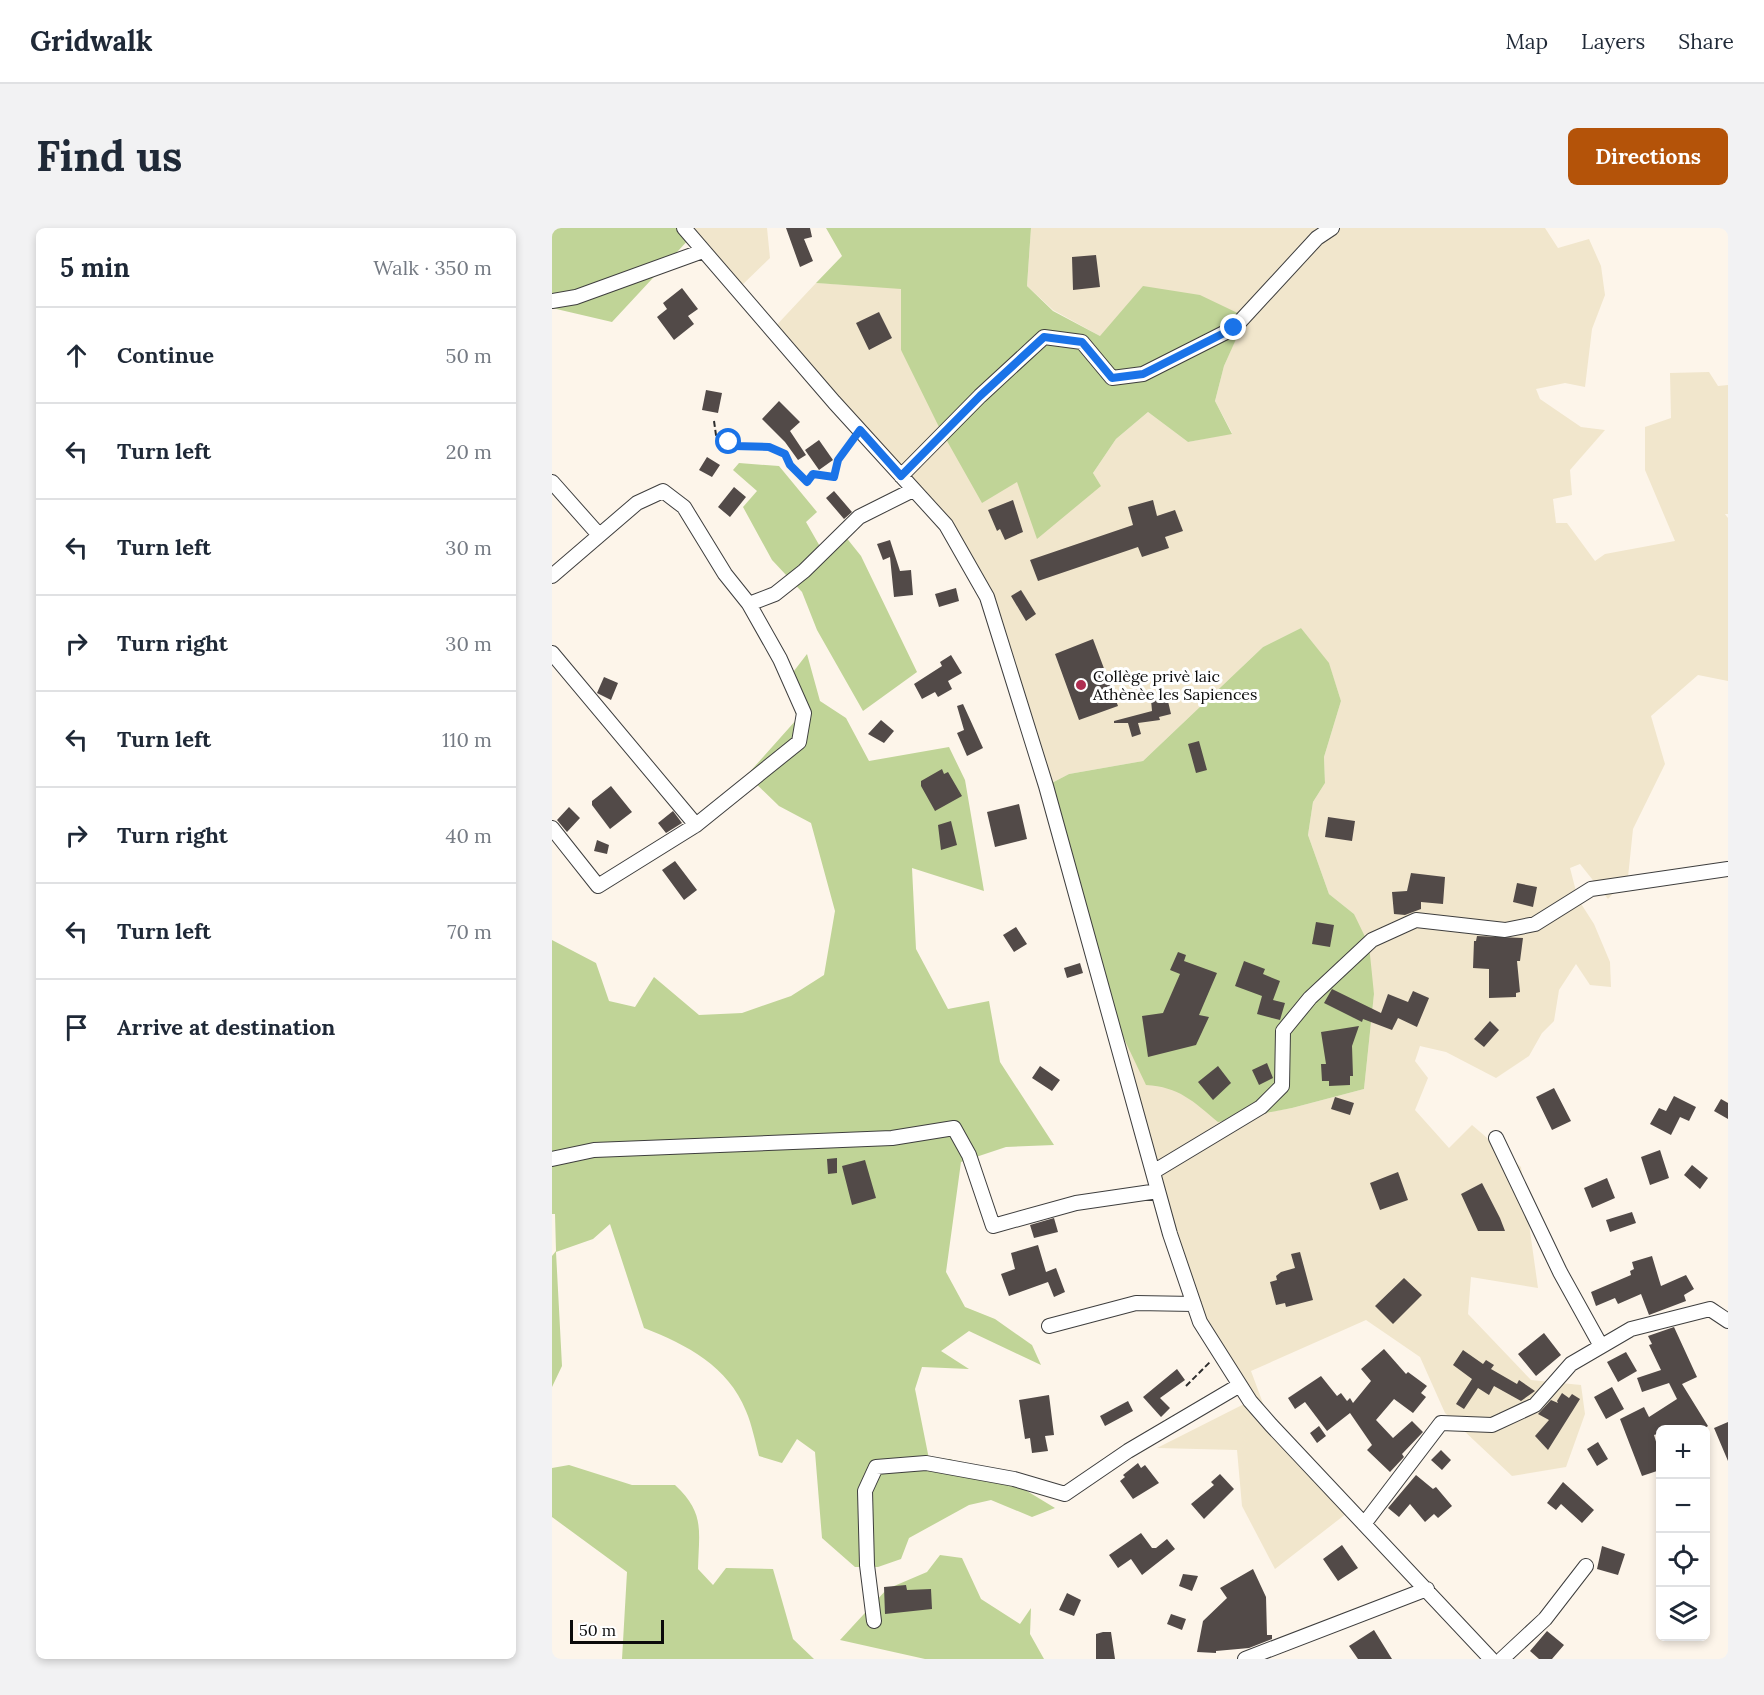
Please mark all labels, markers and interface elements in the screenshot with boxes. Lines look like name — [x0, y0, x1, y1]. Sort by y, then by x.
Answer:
text: Gridwalk — [30, 23, 153, 59]
text: Map — [1505, 28, 1548, 55]
text: Layers — [1581, 28, 1645, 55]
text: Share — [1678, 28, 1734, 55]
button: Directions — [1568, 128, 1728, 185]
text: Find us — [36, 129, 182, 183]
text: 5 min — [60, 251, 130, 284]
text: Walk · 350 m — [373, 255, 492, 280]
route end — [1220, 314, 1246, 340]
icon: ahead — [60, 339, 93, 372]
text: Continue — [117, 341, 214, 369]
text: 50 m — [446, 343, 492, 368]
route start — [715, 428, 741, 454]
icon: left — [60, 435, 93, 468]
text: Turn left — [117, 437, 211, 465]
text: 20 m — [446, 439, 492, 464]
icon: left — [60, 531, 93, 564]
text: Turn left — [117, 533, 211, 561]
text: 30 m — [445, 535, 492, 560]
icon: right — [60, 627, 93, 660]
text: Turn right — [117, 629, 228, 657]
text: 30 m — [445, 631, 492, 656]
place label: Collège privè laic Athènèe les Sapiences — [1092, 666, 1257, 704]
marker: Collège privè laic Athènèe les Sapiences — [1074, 678, 1088, 692]
icon: left — [60, 723, 93, 756]
text: Turn left — [117, 725, 211, 753]
text: 110 m — [442, 727, 492, 752]
icon: right — [60, 819, 93, 852]
text: Turn right — [117, 821, 228, 849]
text: 40 m — [446, 823, 492, 848]
icon: left — [60, 915, 93, 948]
text: Turn left — [117, 917, 211, 945]
text: 70 m — [447, 919, 492, 944]
icon: arrive — [60, 1011, 93, 1044]
text: Arrive at destination — [117, 1013, 335, 1041]
map controls — [1656, 1425, 1710, 1641]
button: + — [1656, 1425, 1710, 1479]
button: − — [1656, 1479, 1710, 1533]
button: locate — [1656, 1533, 1710, 1587]
button: layers — [1656, 1587, 1710, 1641]
scale bar — [570, 1617, 664, 1644]
text: 50 m — [579, 1620, 616, 1640]

